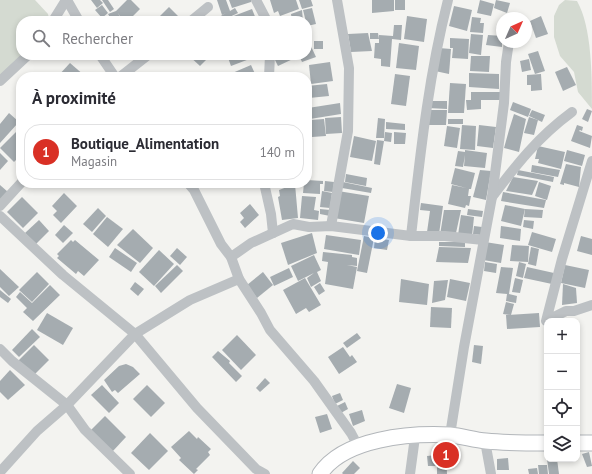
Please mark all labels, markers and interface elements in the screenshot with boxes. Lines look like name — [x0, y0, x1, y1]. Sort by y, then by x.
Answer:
north arrow — [496, 12, 532, 48]
search box — [16, 16, 312, 60]
icon: search — [30, 27, 52, 49]
text: Rechercher — [62, 29, 133, 48]
text: À proximité — [32, 87, 116, 109]
text: Boutique_Alimentation — [71, 134, 219, 153]
text: 1 — [42, 144, 50, 161]
text: 140 m — [260, 144, 295, 161]
text: Magasin — [71, 153, 117, 170]
your location — [368, 223, 388, 243]
map controls — [544, 318, 580, 462]
button: + — [544, 318, 580, 354]
button: − — [544, 354, 580, 390]
button: locate — [544, 390, 580, 426]
button: layers — [544, 426, 580, 462]
pin: 1 — [433, 440, 459, 470]

